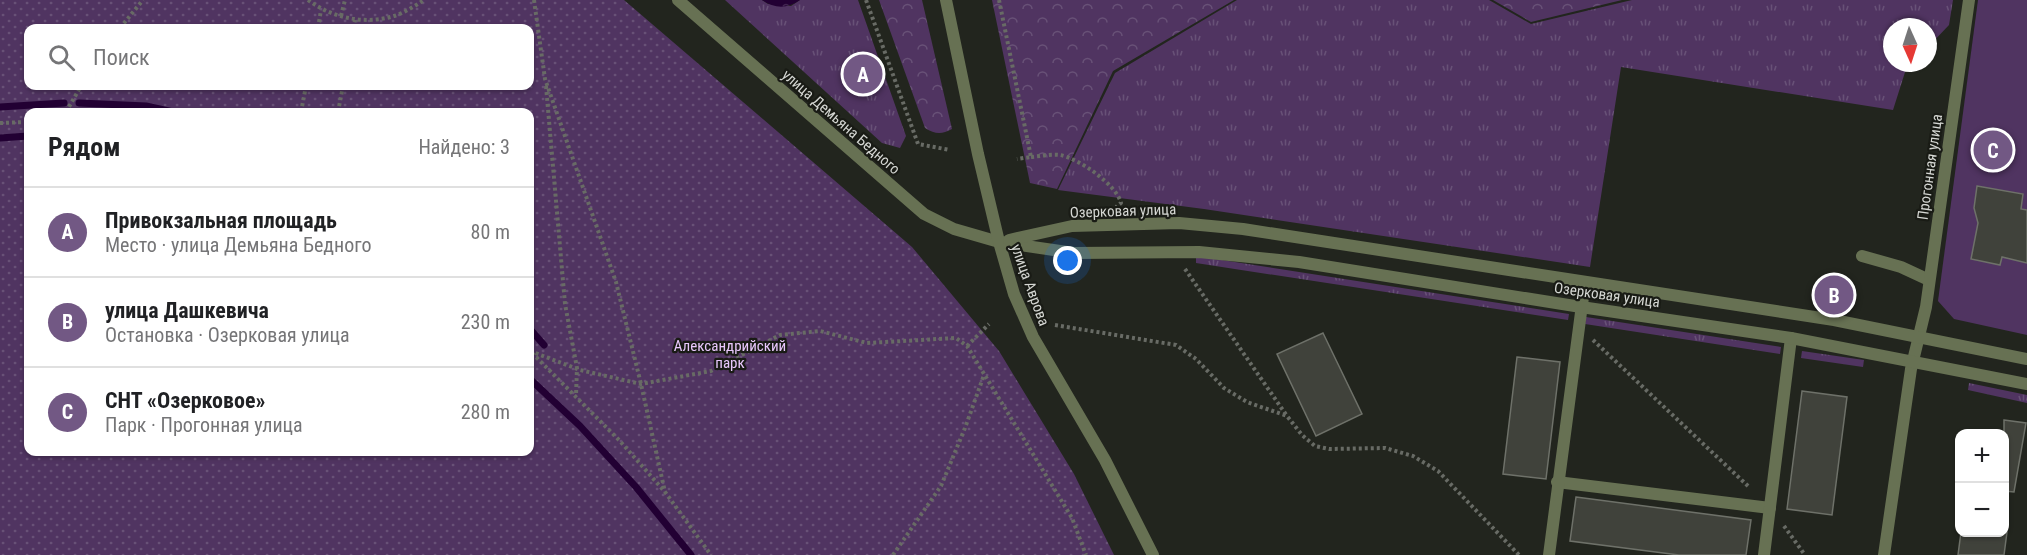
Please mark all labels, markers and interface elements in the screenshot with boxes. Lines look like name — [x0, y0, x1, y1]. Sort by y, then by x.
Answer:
north arrow — [1883, 18, 1937, 72]
search box — [24, 24, 534, 90]
icon: search — [45, 41, 78, 74]
text: Поиск — [93, 45, 150, 70]
pin: A — [844, 52, 882, 97]
street label: улица Демьяна Бедного — [778, 66, 904, 178]
street label: Прогонная улица — [1914, 113, 1946, 221]
pin: C — [1974, 128, 2012, 172]
text: Рядом — [48, 132, 120, 162]
text: Найдено: 3 — [418, 135, 510, 159]
street label: Озерковая улица — [1069, 200, 1177, 222]
text: Привокзальная площадь — [105, 208, 337, 233]
text: A — [62, 220, 73, 244]
text: 80 m — [471, 220, 510, 244]
text: Место · улица Демьяна Бедного — [105, 233, 372, 257]
street label: улица Аврова — [1007, 242, 1053, 328]
your location — [1053, 246, 1082, 275]
pin: B — [1814, 272, 1854, 318]
street label: Озерковая улица — [1553, 279, 1661, 311]
text: улица Дашкевича — [105, 298, 269, 323]
text: B — [62, 310, 73, 334]
text: 230 m — [461, 310, 510, 334]
text: Остановка · Озерковая улица — [105, 323, 350, 347]
park label: Александрийский парк — [674, 337, 786, 372]
text: СНТ «Озерковое» — [105, 388, 265, 413]
text: C — [62, 400, 73, 424]
text: 280 m — [461, 400, 510, 424]
text: Парк · Прогонная улица — [105, 413, 303, 437]
map controls — [1955, 429, 2009, 537]
button: + — [1955, 429, 2009, 483]
button: − — [1955, 483, 2009, 537]

